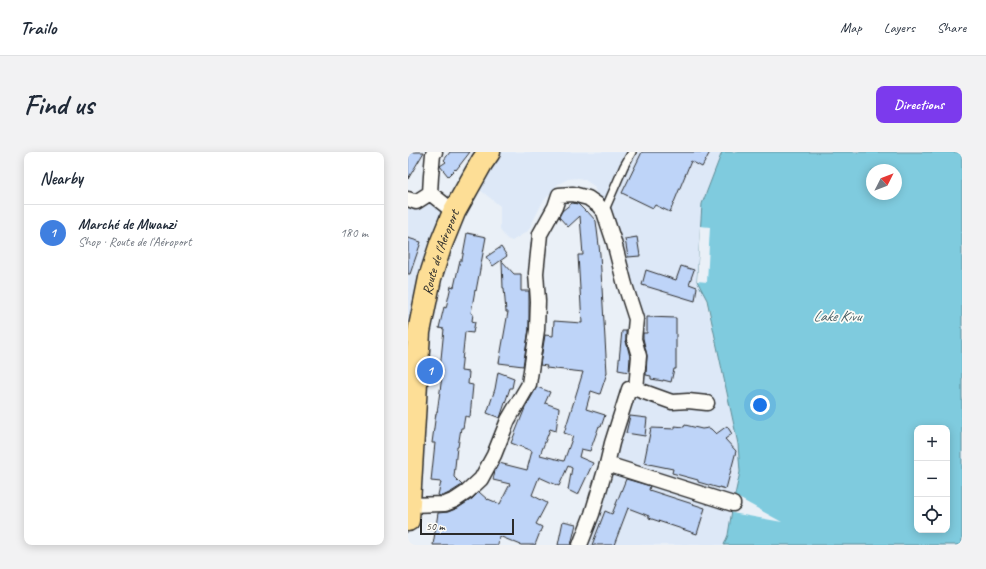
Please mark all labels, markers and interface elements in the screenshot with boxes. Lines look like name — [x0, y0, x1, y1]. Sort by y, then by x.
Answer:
text: Trailo — [20, 16, 56, 40]
text: Map — [840, 19, 862, 36]
text: Layers — [884, 19, 915, 36]
text: Share — [937, 19, 966, 36]
button: Directions — [876, 86, 962, 123]
text: Find us — [24, 87, 94, 122]
north arrow — [866, 164, 902, 200]
text: Nearby — [40, 168, 83, 189]
street label: Route de l'Aéroport — [419, 206, 464, 296]
text: Marché de Mwanzi — [78, 215, 176, 234]
text: 1 — [50, 225, 56, 241]
text: 180 m — [340, 225, 368, 241]
text: Shop · Route de l'Aéroport — [78, 234, 191, 250]
water label: Lake Kivu — [813, 307, 863, 326]
pin: 1 — [417, 356, 443, 386]
your location — [750, 395, 770, 415]
map controls — [914, 425, 950, 533]
button: + — [914, 425, 950, 461]
button: − — [914, 461, 950, 497]
button: locate — [914, 497, 950, 533]
scale bar — [420, 517, 514, 536]
text: 50 m — [426, 519, 445, 533]

